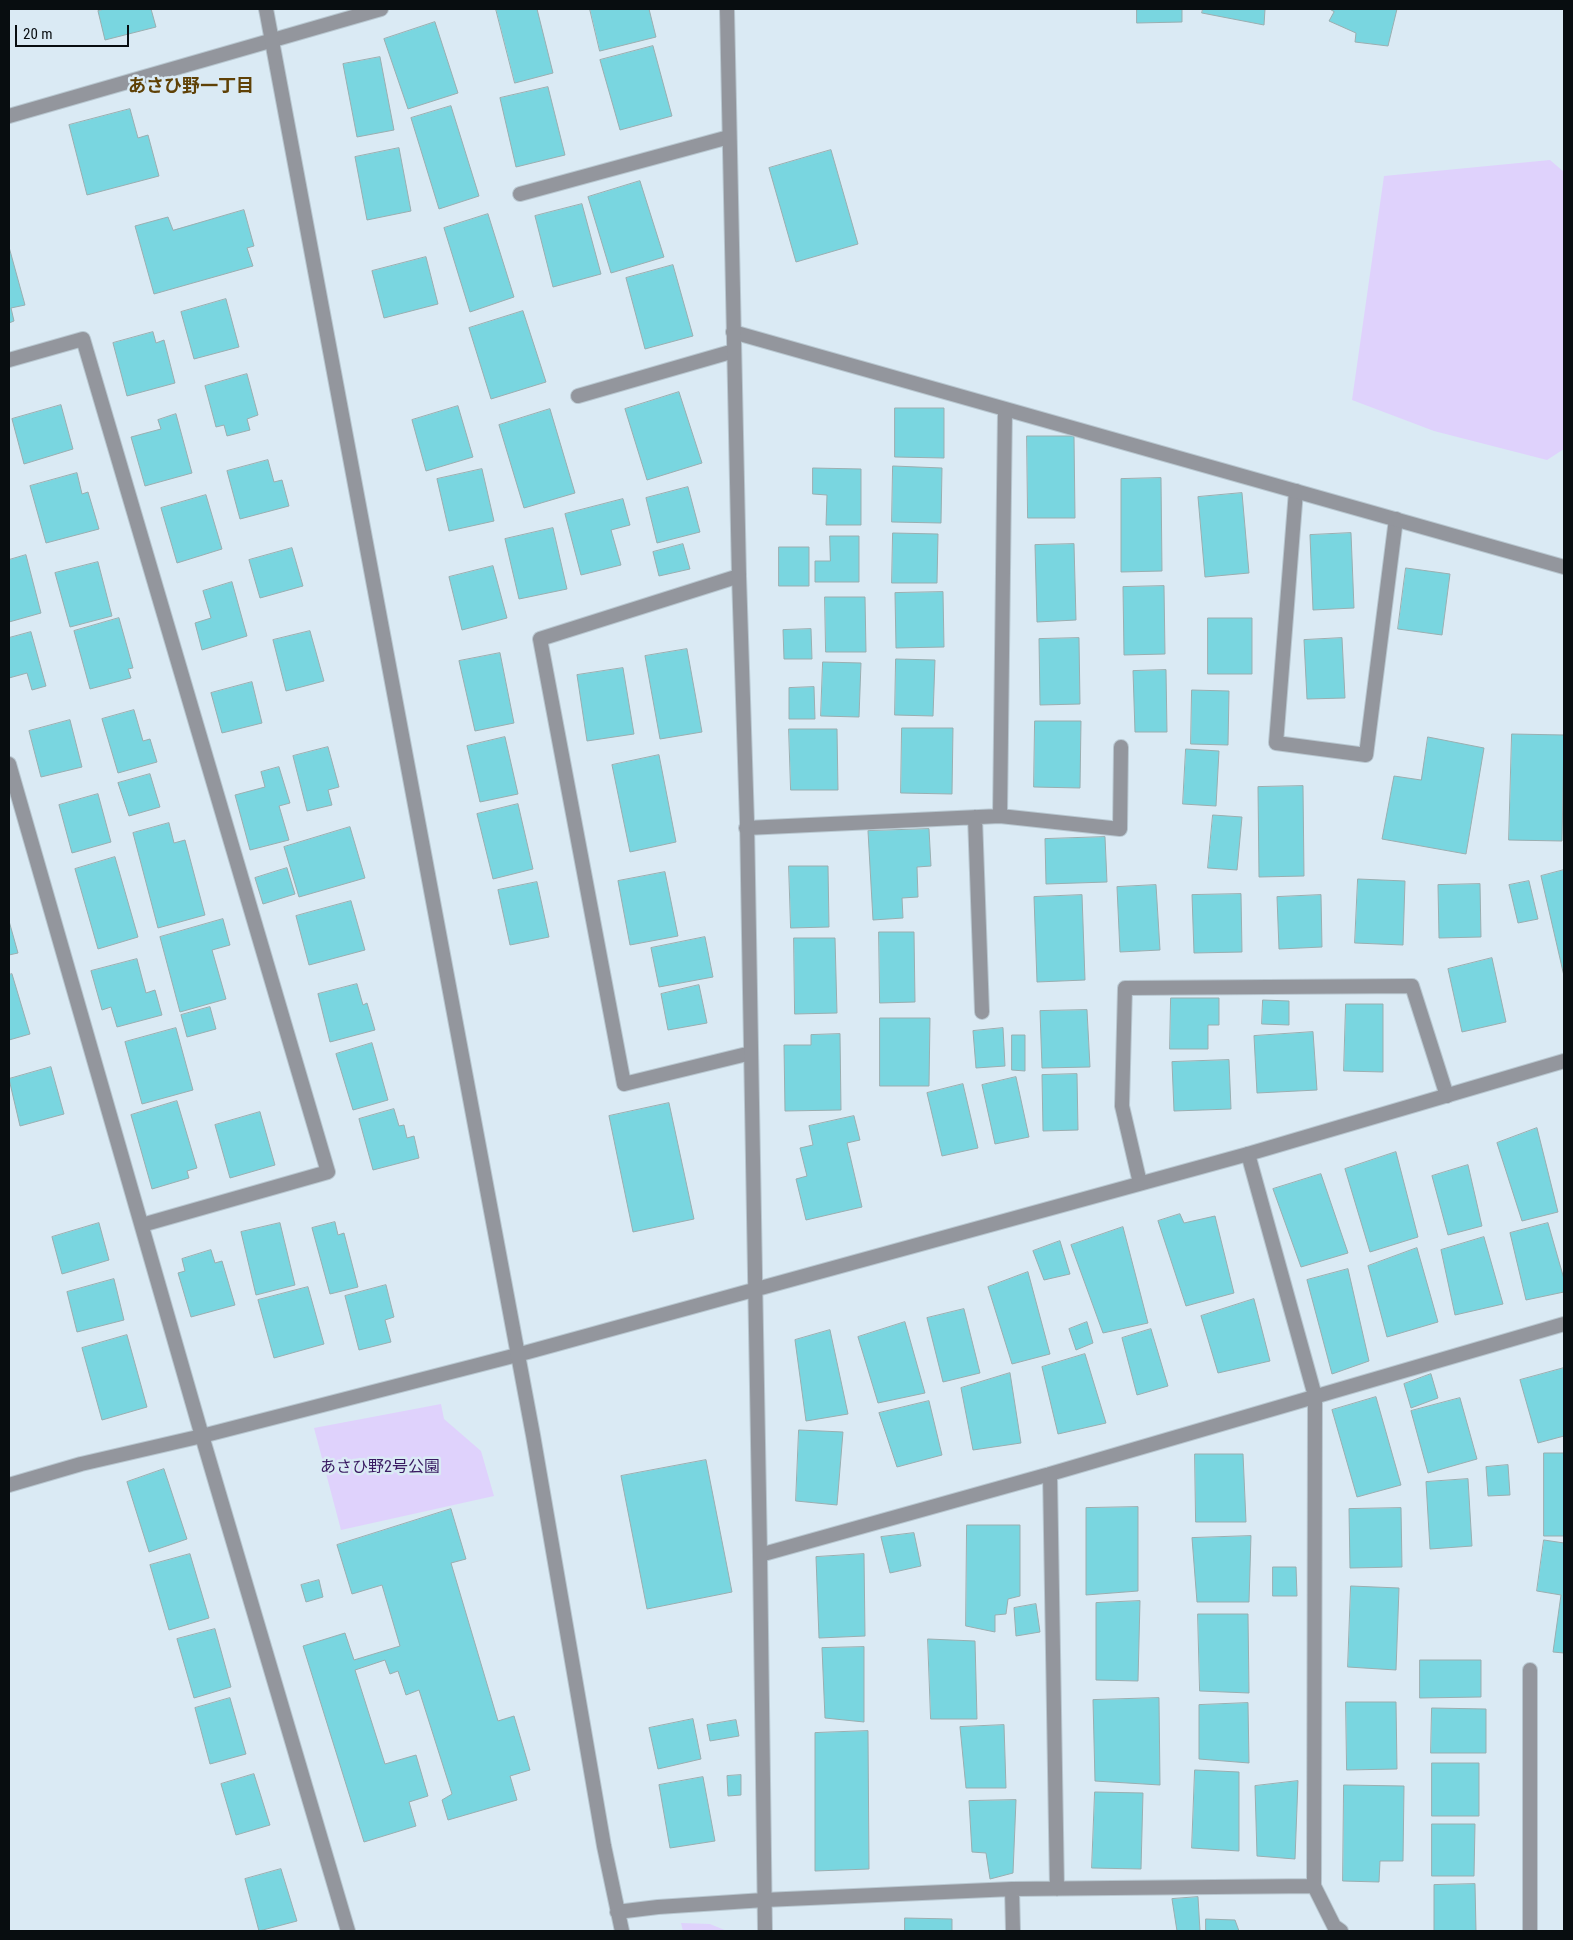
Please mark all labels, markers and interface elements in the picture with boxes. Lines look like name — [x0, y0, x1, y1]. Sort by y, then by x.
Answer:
scale bar — [18, 15, 131, 47]
text: 20 m — [23, 25, 53, 43]
district label: あさひ野一丁目 — [128, 76, 254, 98]
park label: あさひ野2号公園 — [320, 1458, 440, 1478]

